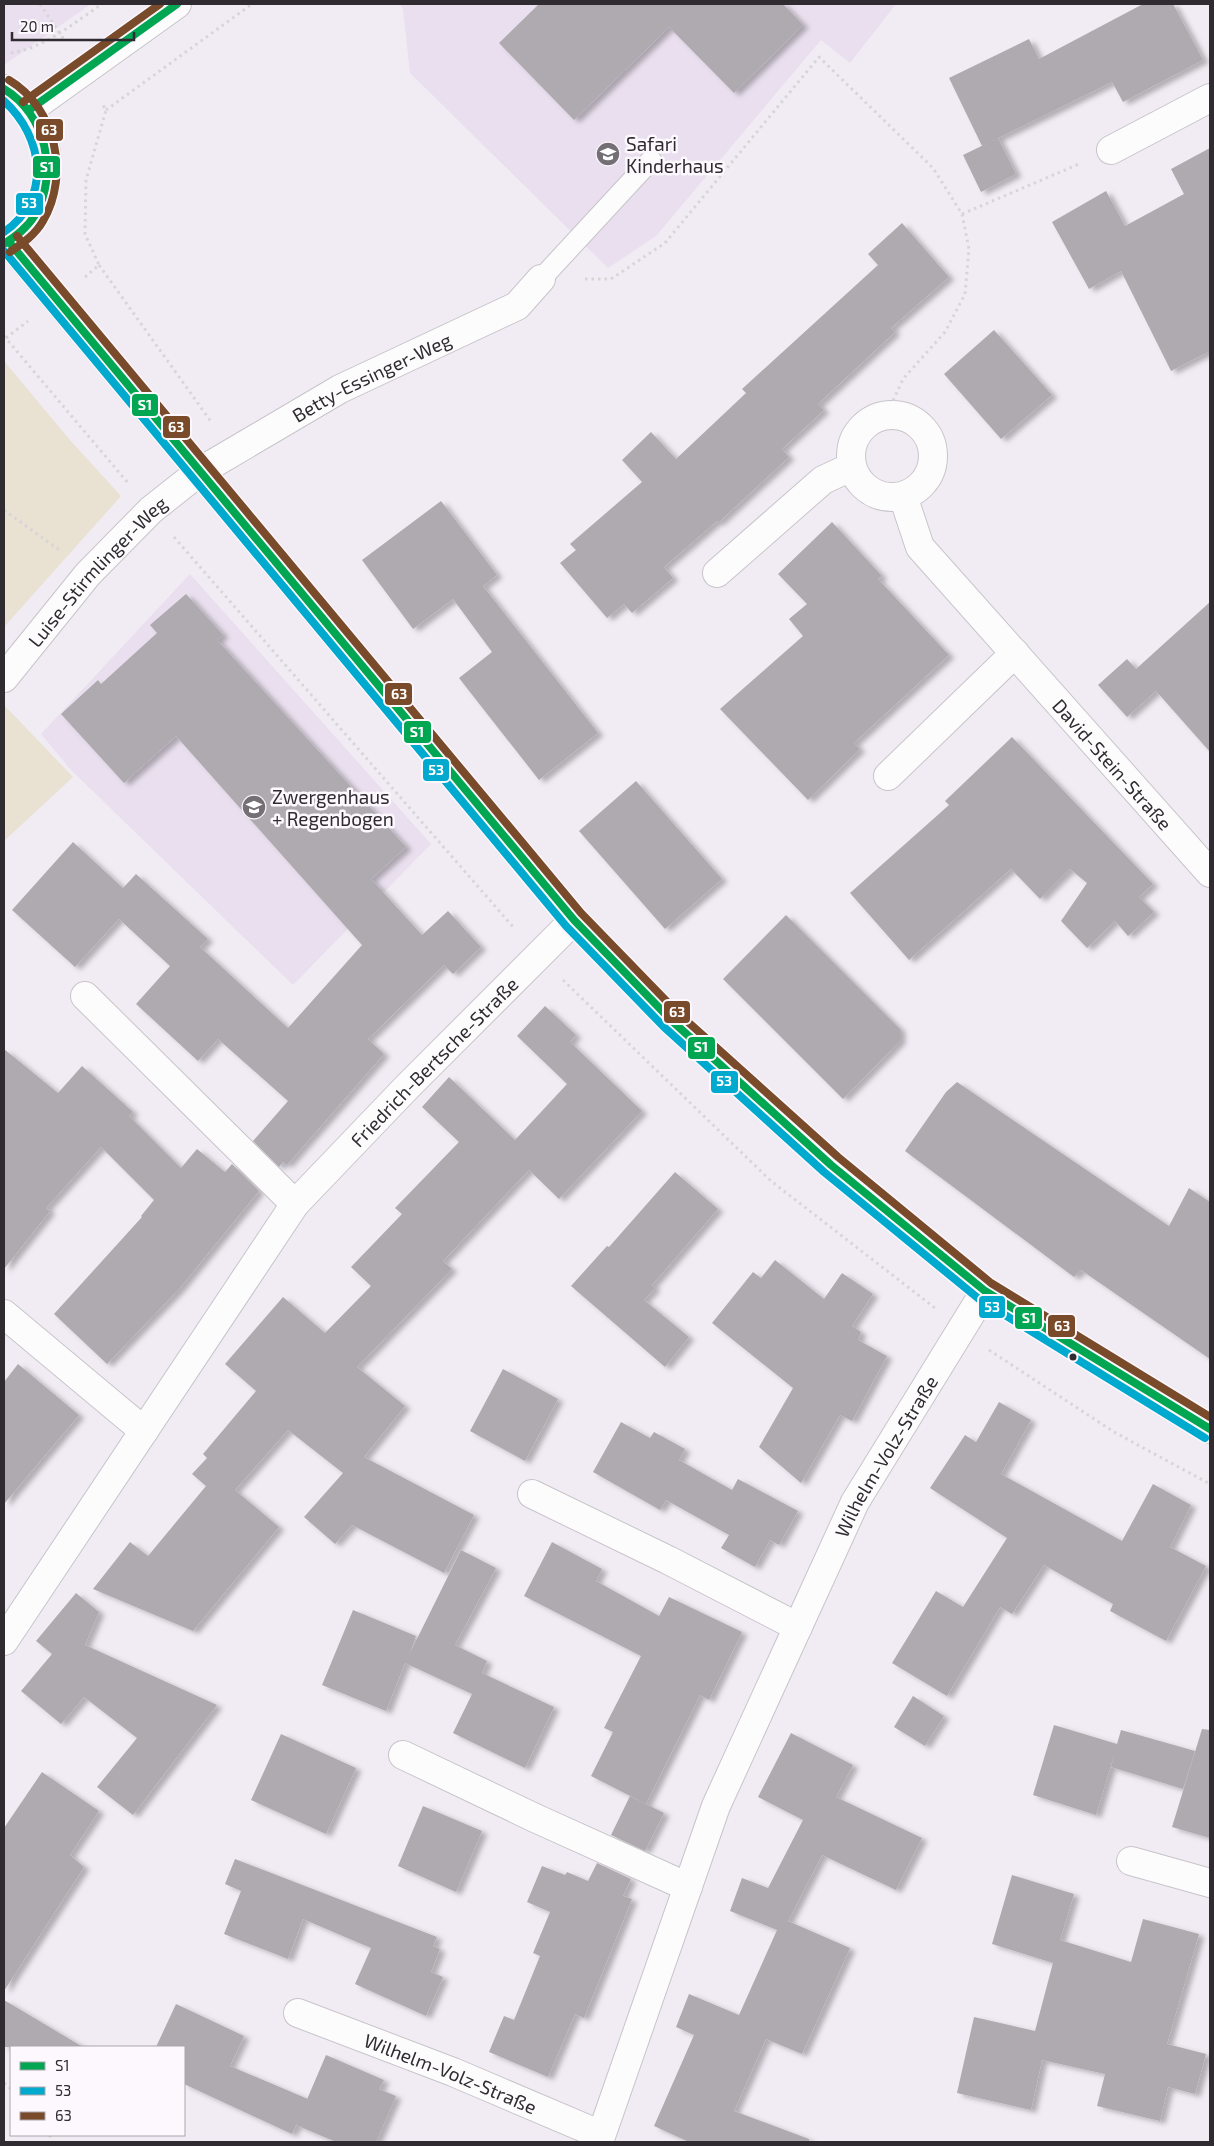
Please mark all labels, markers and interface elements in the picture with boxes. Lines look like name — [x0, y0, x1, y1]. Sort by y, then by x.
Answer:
scale bar — [12, 10, 135, 42]
text: 20 m — [20, 17, 54, 35]
line badge: 63 — [35, 118, 64, 142]
text: 63 — [41, 121, 57, 138]
place label: Safari Kinderhaus — [626, 132, 724, 177]
school or university icon: Safari Kinderhaus — [595, 141, 621, 167]
line badge: S1 — [32, 155, 61, 179]
text: S1 — [40, 158, 54, 175]
line badge: 53 — [15, 192, 44, 216]
text: 53 — [21, 194, 37, 211]
street label: Betty-Essinger-Weg — [288, 327, 455, 426]
line badge: S1 — [131, 393, 159, 417]
text: S1 — [138, 396, 152, 413]
line badge: 63 — [162, 415, 191, 439]
text: 63 — [168, 418, 184, 435]
street label: Luise-Stirmlinger-Weg — [23, 490, 171, 651]
line badge: 63 — [384, 682, 413, 706]
text: 63 — [391, 685, 407, 702]
street label: David-Stein-Straße — [1048, 693, 1177, 834]
line badge: S1 — [403, 720, 432, 744]
text: S1 — [410, 723, 424, 740]
line badge: 53 — [422, 758, 450, 782]
text: 53 — [428, 761, 444, 778]
place label: Zwergenhaus + Regenbogen — [272, 785, 394, 830]
school or university icon: Zwergenhaus + Regenbogen — [241, 794, 267, 820]
street label: Friedrich-Bertsche-Straße — [345, 972, 522, 1151]
line badge: 63 — [663, 1000, 691, 1024]
text: 63 — [669, 1003, 685, 1020]
line badge: S1 — [687, 1036, 716, 1060]
text: S1 — [694, 1038, 708, 1055]
line badge: 53 — [710, 1070, 739, 1094]
text: 53 — [716, 1072, 732, 1089]
line badge: 53 — [978, 1295, 1006, 1319]
text: 53 — [984, 1298, 1000, 1315]
line badge: S1 — [1014, 1306, 1043, 1330]
text: S1 — [1022, 1309, 1036, 1326]
line badge: 63 — [1047, 1314, 1076, 1338]
text: 63 — [1054, 1317, 1070, 1334]
unlabelled marker — [1068, 1352, 1078, 1362]
street label: Wilhelm-Volz-Straße — [829, 1371, 942, 1540]
street label: Wilhelm-Volz-Straße — [361, 2028, 540, 2118]
legend — [10, 2046, 185, 2136]
text: S1 — [55, 2056, 69, 2074]
text: 53 — [55, 2081, 71, 2099]
text: 63 — [55, 2106, 72, 2124]

